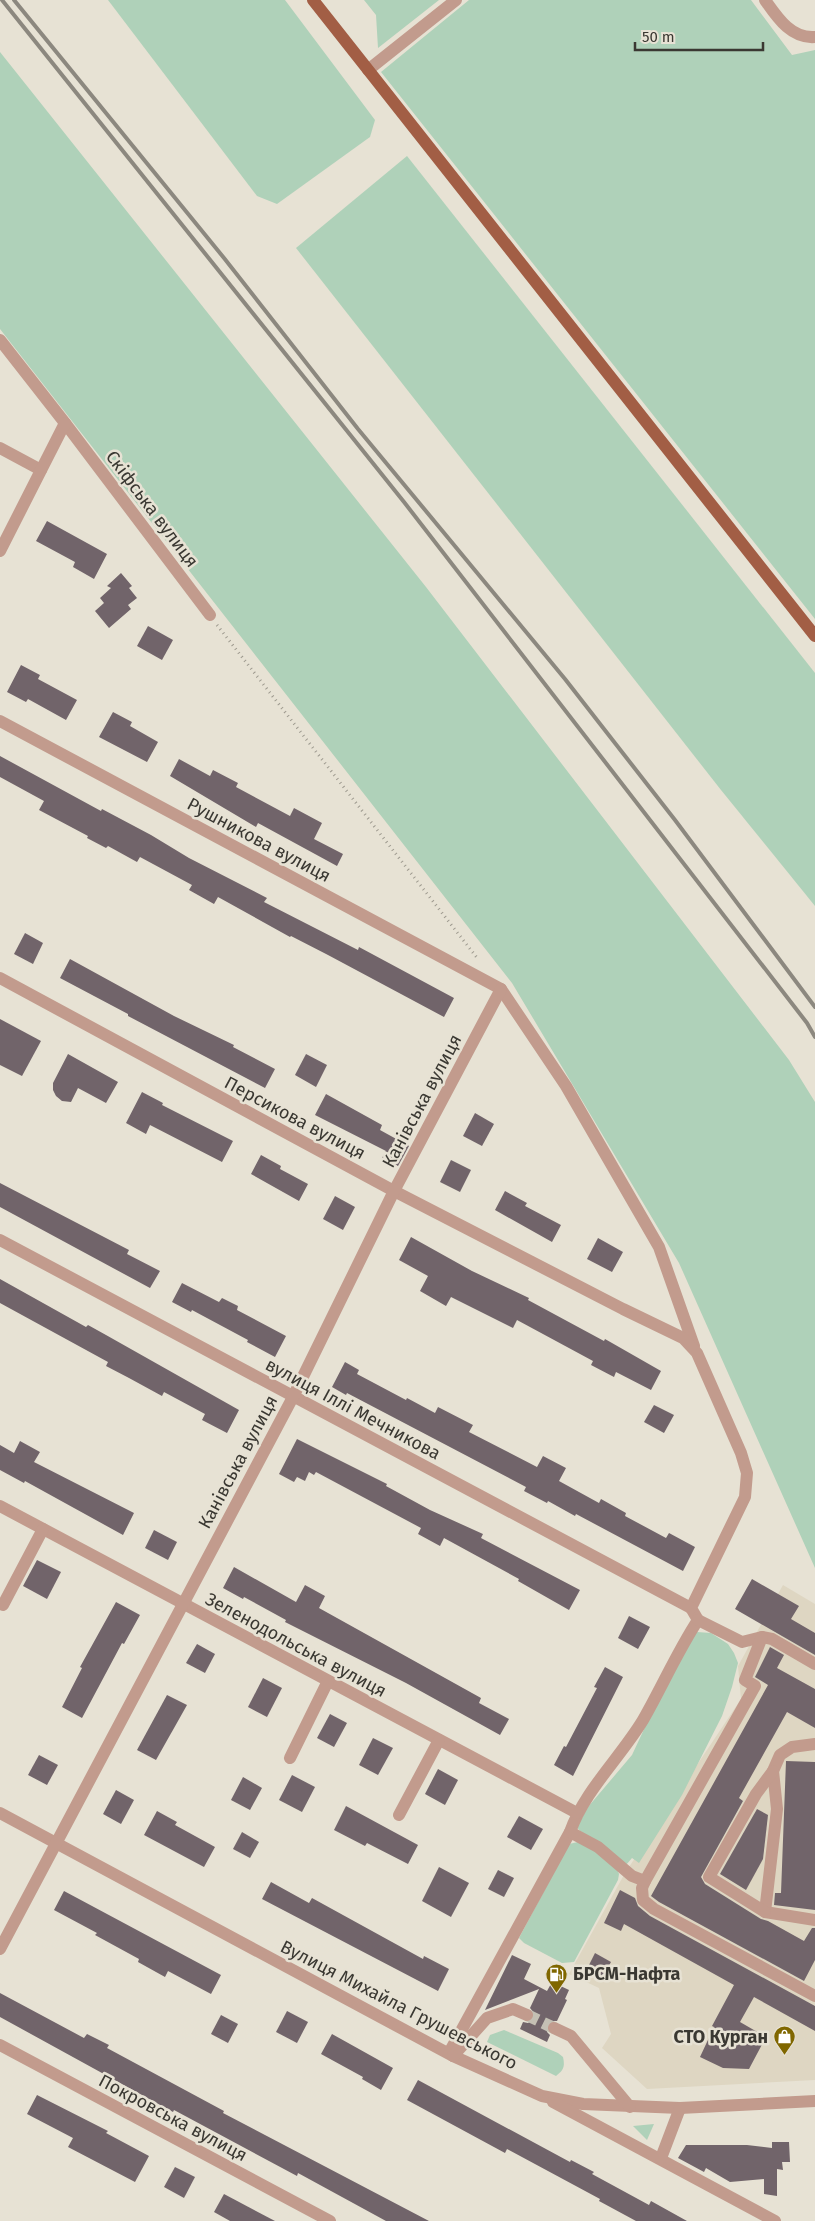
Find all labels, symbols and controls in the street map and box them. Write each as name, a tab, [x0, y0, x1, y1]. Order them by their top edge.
scale bar	[635, 20, 762, 52]
text: 50 m	[642, 28, 675, 46]
street label: Скіфська вулиця	[101, 446, 203, 572]
street label: Рушникова вулиця	[183, 793, 335, 887]
street label: Канівська вулиця	[378, 1031, 466, 1171]
street label: Персикова вулиця	[221, 1072, 369, 1164]
street label: вулиця Іллі Мечникова	[262, 1353, 444, 1465]
street label: Канівська вулиця	[194, 1392, 282, 1532]
street label: Зеленодольська вулиця	[202, 1588, 390, 1702]
street label: Вулиця Михайла Грушевського	[277, 1936, 521, 2074]
fuel station icon: БРСМ-Нафта	[545, 1962, 569, 1993]
place label: БРСМ-Нафта	[573, 1963, 681, 1985]
shop icon: СТО Курган	[772, 2025, 796, 2056]
place label: СТО Курган	[674, 2026, 768, 2048]
street label: Покровська вулиця	[95, 2070, 251, 2166]

